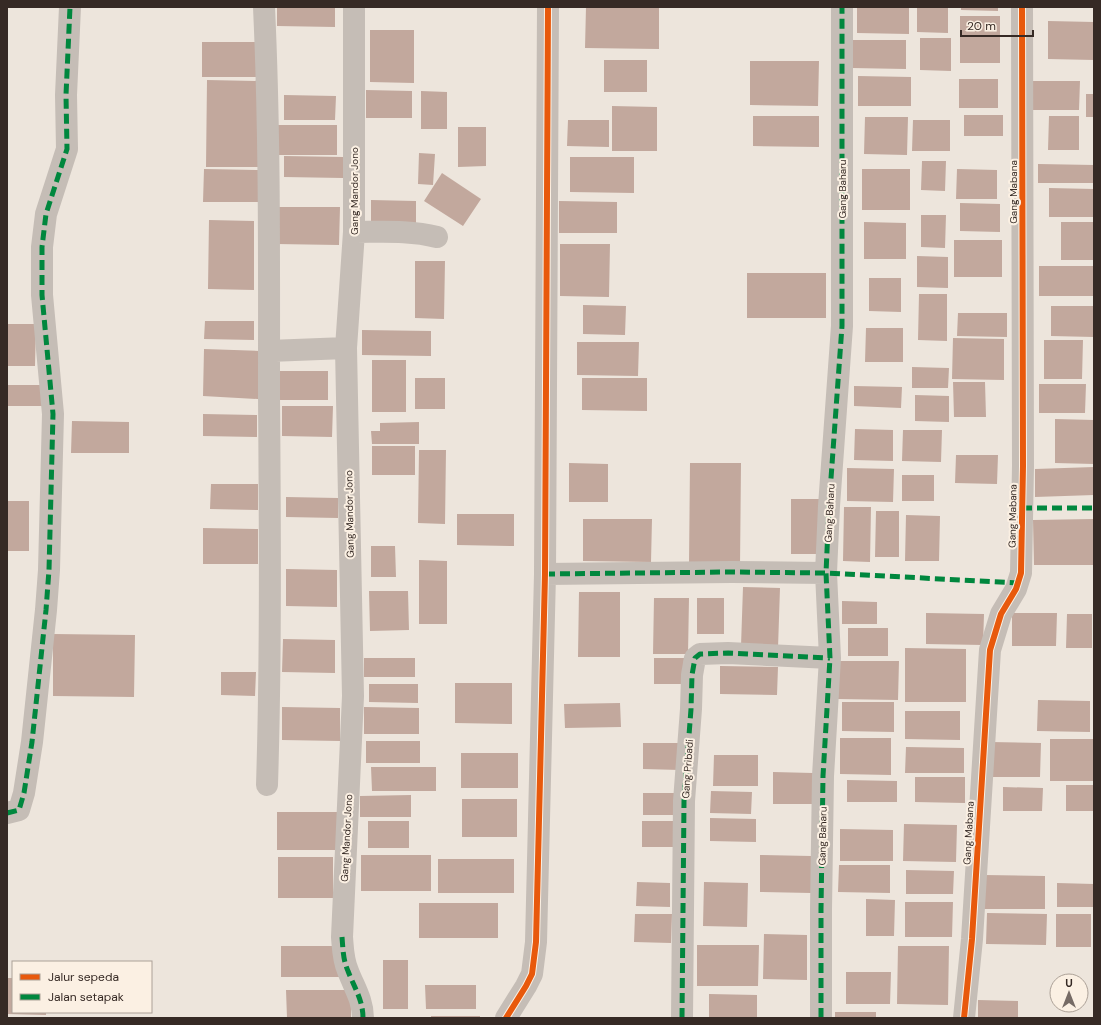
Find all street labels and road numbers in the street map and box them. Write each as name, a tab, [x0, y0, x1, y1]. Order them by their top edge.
street label: Gang Mandor Jono	[348, 147, 361, 235]
street label: Gang Baharu	[836, 159, 849, 219]
street label: Gang Mabana	[1007, 160, 1020, 224]
street label: Gang Mandor Jono	[342, 470, 357, 558]
street label: Gang Baharu	[821, 483, 838, 543]
street label: Gang Mabana	[1005, 484, 1020, 548]
street label: Gang Pribadi	[679, 739, 696, 799]
street label: Gang Mandor Jono	[338, 794, 355, 882]
street label: Gang Mabana	[960, 801, 977, 865]
street label: Gang Baharu	[815, 806, 830, 866]

